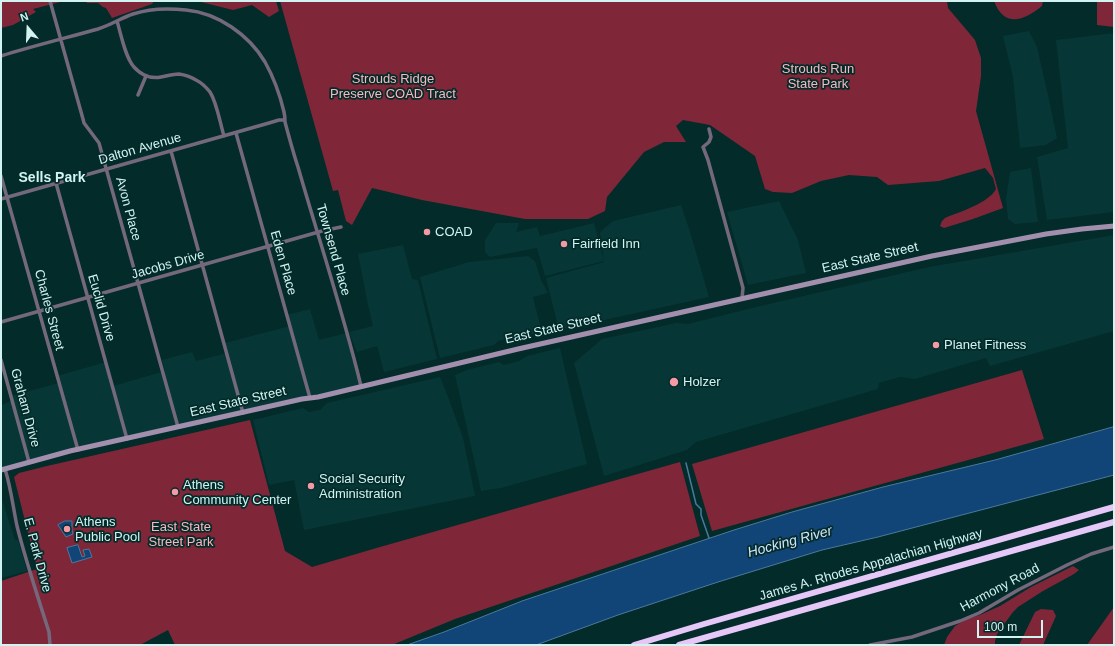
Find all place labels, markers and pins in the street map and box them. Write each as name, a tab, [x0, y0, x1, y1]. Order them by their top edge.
place label: COAD	[435, 224, 473, 240]
marker: COAD	[422, 227, 432, 237]
place label: Fairfield Inn	[572, 236, 640, 252]
marker: Fairfield Inn	[559, 239, 569, 249]
place label: Planet Fitness	[944, 337, 1026, 353]
marker: Planet Fitness	[931, 340, 941, 350]
place label: Holzer	[683, 374, 721, 390]
marker: Holzer	[668, 376, 680, 388]
place label: Social Security Administration	[319, 471, 405, 502]
place label: Athens Community Center	[183, 477, 291, 508]
marker: Social Security Administration	[306, 481, 316, 491]
marker: Athens Community Center	[170, 487, 180, 497]
place label: Athens Public Pool	[75, 514, 140, 545]
marker: Athens Public Pool	[62, 524, 72, 534]

